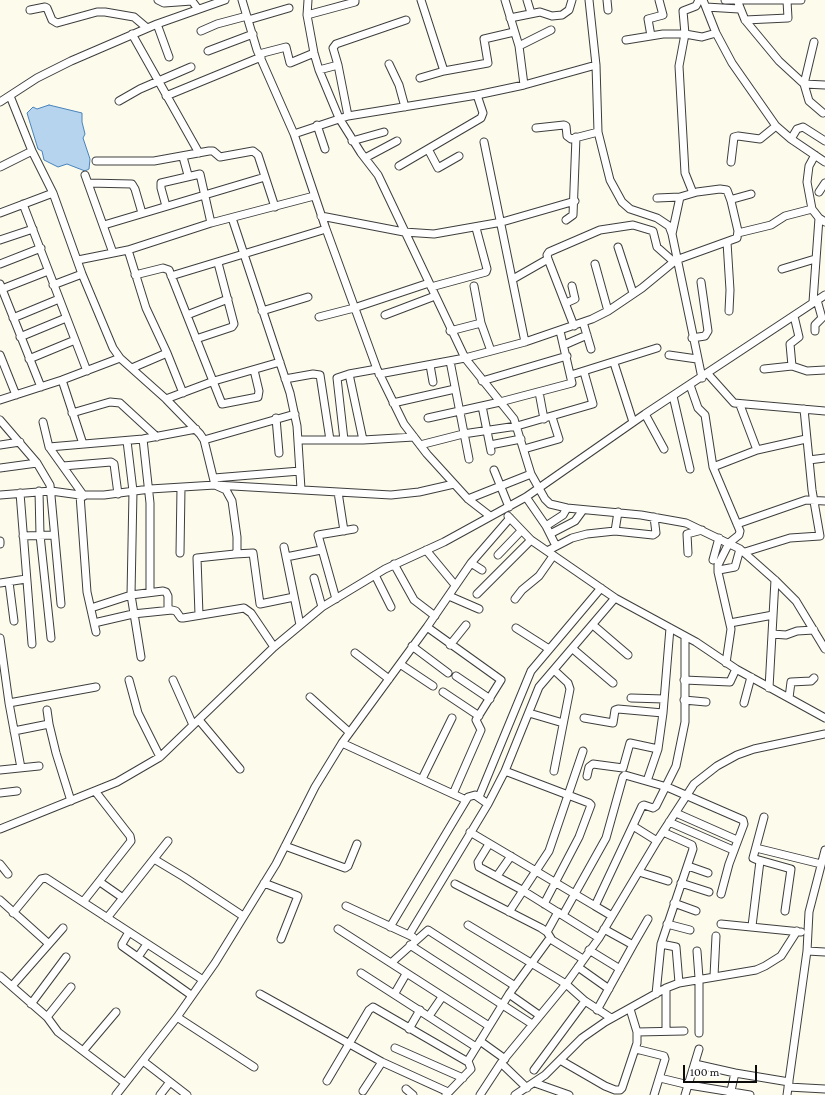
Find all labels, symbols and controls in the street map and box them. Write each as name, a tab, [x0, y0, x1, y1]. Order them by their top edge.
scale bar	[685, 1057, 759, 1083]
text: 100 m	[690, 1065, 719, 1079]

